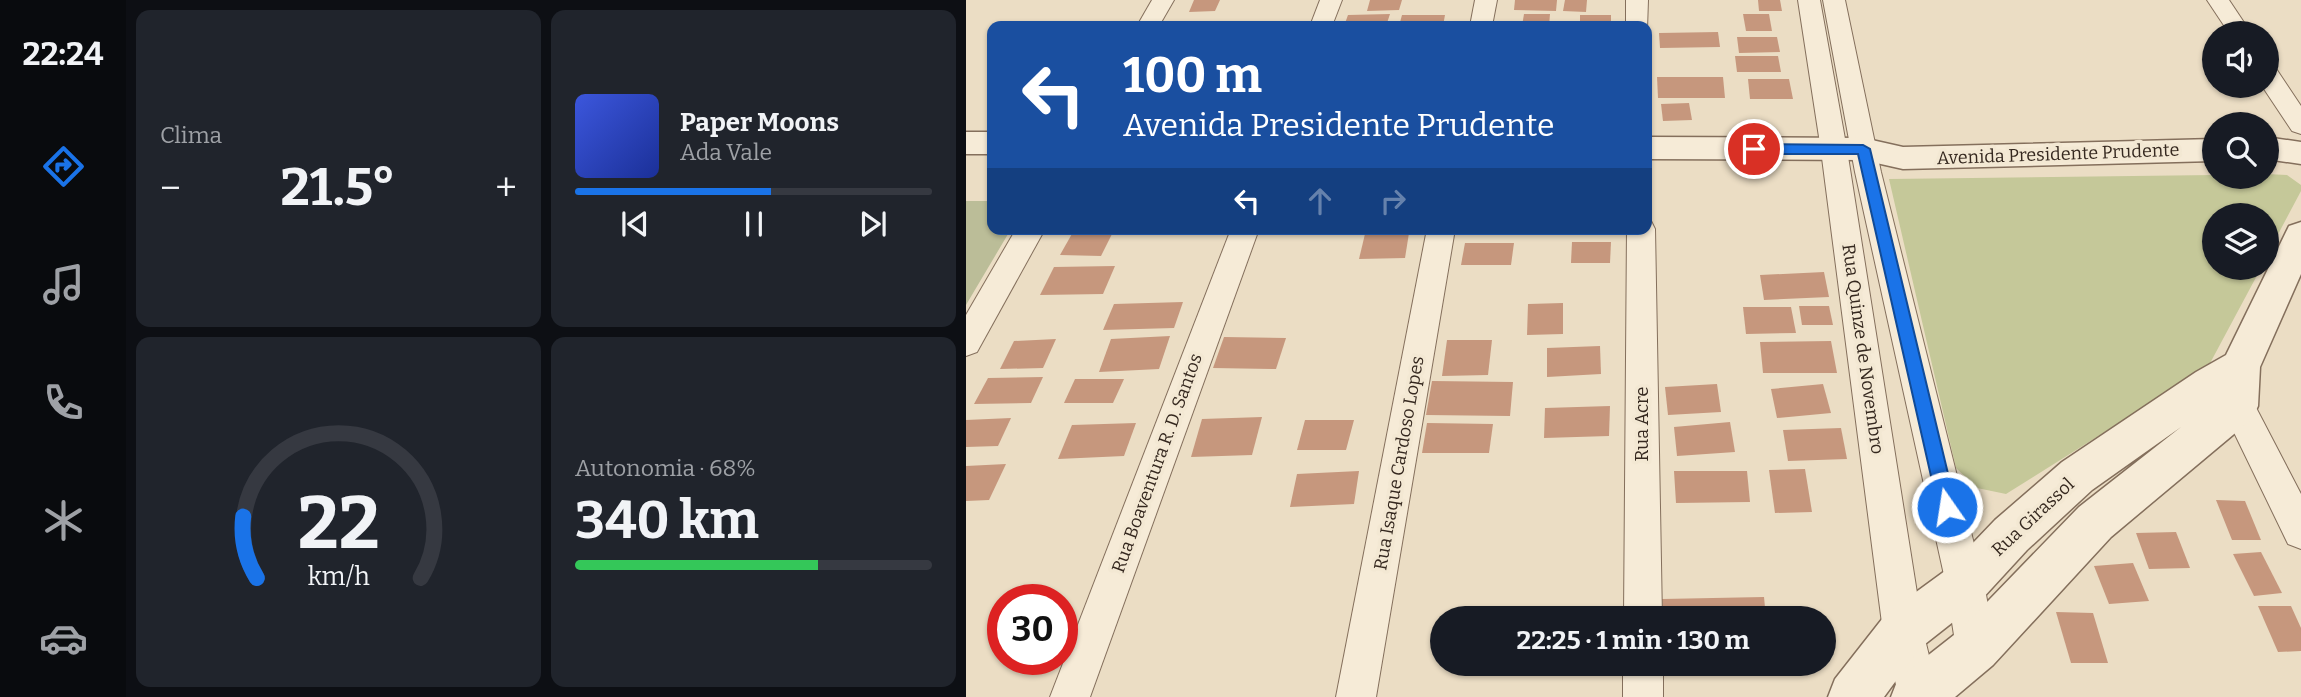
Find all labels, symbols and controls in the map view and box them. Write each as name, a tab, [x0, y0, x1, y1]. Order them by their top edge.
map controls	[2202, 21, 2279, 280]
button: sound	[2202, 21, 2279, 98]
text: 22:24	[23, 35, 104, 73]
text: 100 m	[1123, 46, 1262, 105]
icon: left	[1008, 49, 1099, 140]
text: Avenida Presidente Prudente	[1123, 106, 1554, 144]
text: Paper Moons	[680, 107, 839, 138]
button: search	[2202, 112, 2279, 189]
pin	[1724, 119, 1784, 179]
text: Clima	[160, 121, 222, 149]
icon: arrive	[1735, 130, 1773, 168]
text: Ada Vale	[680, 138, 772, 166]
street label: Avenida Presidente Prudente	[1936, 139, 2180, 169]
icon: directions	[39, 142, 88, 191]
text: 21.5°	[281, 156, 396, 219]
text: −	[160, 165, 181, 211]
text: +	[495, 165, 517, 211]
icon: left	[1228, 182, 1266, 220]
icon: ahead	[1301, 182, 1339, 220]
icon: right	[1374, 182, 1412, 220]
button: layers	[2202, 203, 2279, 280]
icon: previous	[616, 205, 654, 243]
icon: pause	[735, 205, 773, 243]
icon: next	[854, 205, 892, 243]
street label: Rua Quinze de Novembro	[1837, 242, 1889, 456]
icon: music	[39, 260, 88, 309]
street label: Rua Boaventura R. D. Santos	[1107, 350, 1207, 576]
street label: Rua Isaque Cardoso Lopes	[1369, 354, 1429, 572]
icon: phone	[39, 378, 88, 427]
street label: Rua Acre	[1631, 387, 1653, 461]
text: Autonomia · 68%	[575, 454, 756, 482]
position arrow	[1910, 470, 1984, 544]
street label: Rua Girassol	[1987, 473, 2079, 561]
text: 22	[298, 480, 379, 567]
text: 340 km	[575, 489, 759, 552]
icon: climate	[39, 496, 88, 545]
text: km/h	[308, 562, 370, 592]
speed limit sign: 30	[987, 584, 1078, 675]
icon: car	[39, 614, 88, 663]
text: 22:25 · 1 min · 130 m	[1517, 625, 1749, 656]

